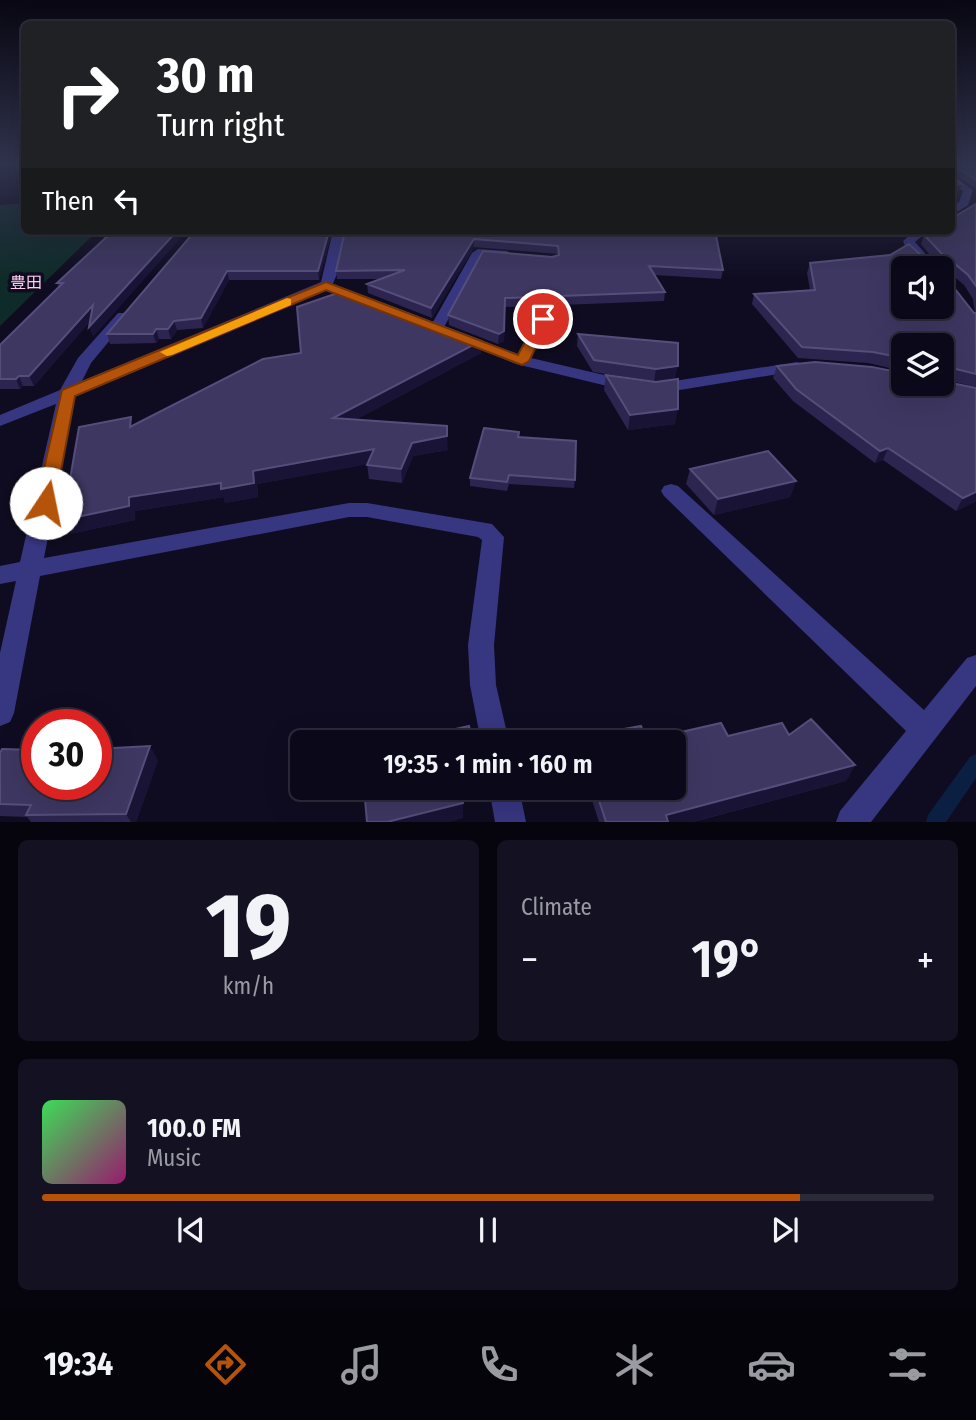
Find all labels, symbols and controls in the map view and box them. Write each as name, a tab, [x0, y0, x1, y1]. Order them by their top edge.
text: 30 m	[157, 46, 255, 105]
icon: right	[42, 49, 133, 140]
text: Turn right	[157, 106, 284, 144]
icon: left	[108, 182, 146, 220]
text: Then	[42, 186, 94, 217]
map controls	[891, 256, 954, 396]
button: sound	[891, 256, 954, 319]
district label: 豊田	[10, 273, 42, 292]
pin	[513, 289, 573, 349]
icon: arrive	[524, 300, 562, 338]
button: layers	[891, 333, 954, 396]
position arrow	[9, 466, 83, 540]
speed limit sign: 30	[21, 709, 112, 800]
text: 19:35 · 1 min · 160 m	[383, 749, 593, 780]
text: 19	[206, 872, 291, 981]
text: Climate	[521, 893, 592, 921]
text: 19°	[691, 928, 764, 991]
text: −	[521, 937, 538, 983]
text: +	[917, 937, 934, 983]
text: km/h	[223, 972, 274, 1000]
text: 100.0 FM	[147, 1113, 241, 1144]
text: Music	[147, 1144, 201, 1172]
icon: previous	[172, 1211, 210, 1249]
icon: pause	[469, 1211, 507, 1249]
icon: next	[766, 1211, 804, 1249]
icon: directions	[201, 1340, 250, 1389]
icon: music	[337, 1340, 386, 1389]
icon: phone	[474, 1340, 523, 1389]
icon: climate	[610, 1340, 659, 1389]
icon: car	[747, 1340, 796, 1389]
icon: filters	[883, 1340, 932, 1389]
text: 19:34	[44, 1345, 113, 1383]

